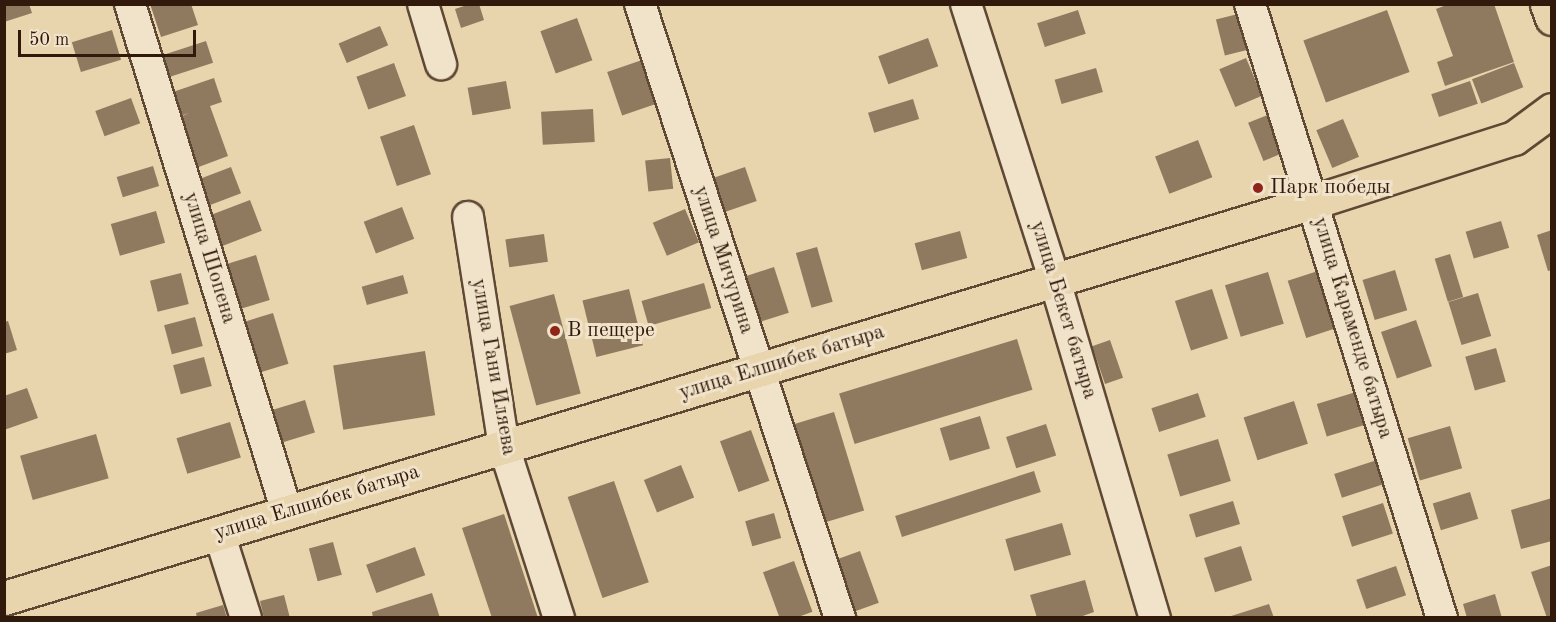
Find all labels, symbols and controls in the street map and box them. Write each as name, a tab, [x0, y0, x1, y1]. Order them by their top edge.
scale bar	[21, 18, 200, 56]
text: 50 m	[29, 31, 69, 49]
place label: Парк победы	[1270, 175, 1390, 201]
marker: Парк победы	[1251, 181, 1265, 195]
street label: улица Мичурина	[687, 183, 759, 337]
street label: улица Шопена	[177, 189, 241, 327]
street label: улица Караменде батыра	[1306, 214, 1398, 442]
street label: улица Бекет батыра	[1024, 218, 1102, 402]
street label: улица Гани Иляева	[465, 277, 521, 457]
place label: В пещере	[567, 318, 655, 344]
street label: улица Елшибек батыра	[676, 320, 888, 406]
marker: В пещере	[548, 324, 562, 338]
street label: улица Елшибек батыра	[211, 460, 423, 546]

